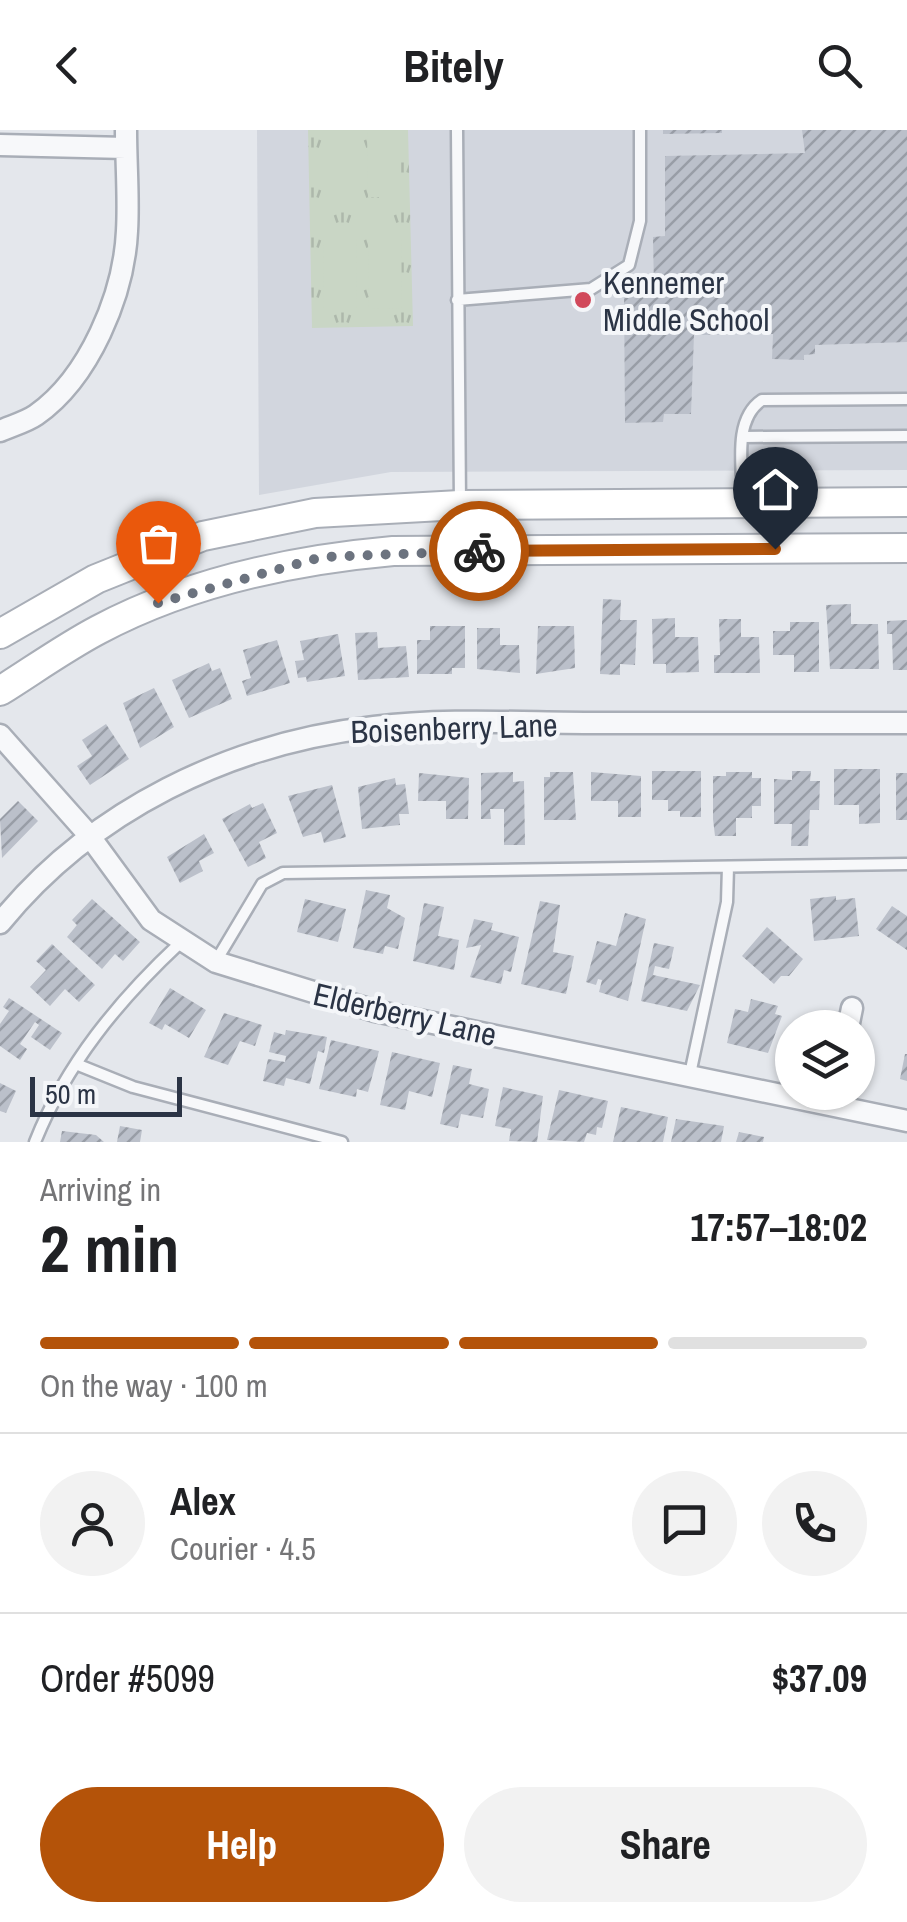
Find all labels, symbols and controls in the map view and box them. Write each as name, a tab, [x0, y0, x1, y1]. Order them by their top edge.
text: Bitely	[403, 35, 504, 96]
icon: back	[40, 38, 95, 93]
icon: search	[812, 38, 867, 93]
place label: Kennemer Middle School	[603, 261, 769, 341]
marker: Kennemer Middle School	[572, 289, 594, 311]
pin	[733, 447, 818, 550]
icon: home	[748, 462, 803, 517]
pin	[116, 501, 201, 604]
courier	[429, 501, 529, 601]
icon: bag	[131, 516, 186, 571]
icon: bike	[452, 524, 507, 579]
street label: Boisenberry Lane	[350, 703, 558, 753]
street label: Elderberry Lane	[309, 972, 501, 1056]
map controls	[775, 1010, 875, 1110]
button: layers	[775, 1010, 875, 1110]
scale bar	[30, 1072, 182, 1116]
text: 50 m	[45, 1075, 96, 1113]
text: Arriving in	[40, 1168, 161, 1211]
text: 17:57–18:02	[690, 1202, 867, 1253]
text: 2 min	[40, 1205, 179, 1292]
text: On the way · 100 m	[40, 1364, 268, 1407]
button: person	[40, 1471, 145, 1576]
button: chat	[632, 1471, 737, 1576]
button: phone	[762, 1471, 867, 1576]
text: Alex	[170, 1476, 236, 1527]
text: Courier · 4.5	[170, 1527, 316, 1570]
text: Order #5099	[40, 1653, 215, 1704]
text: $37.09	[772, 1653, 867, 1704]
button: Help	[40, 1787, 444, 1902]
button: Share	[464, 1787, 867, 1902]

